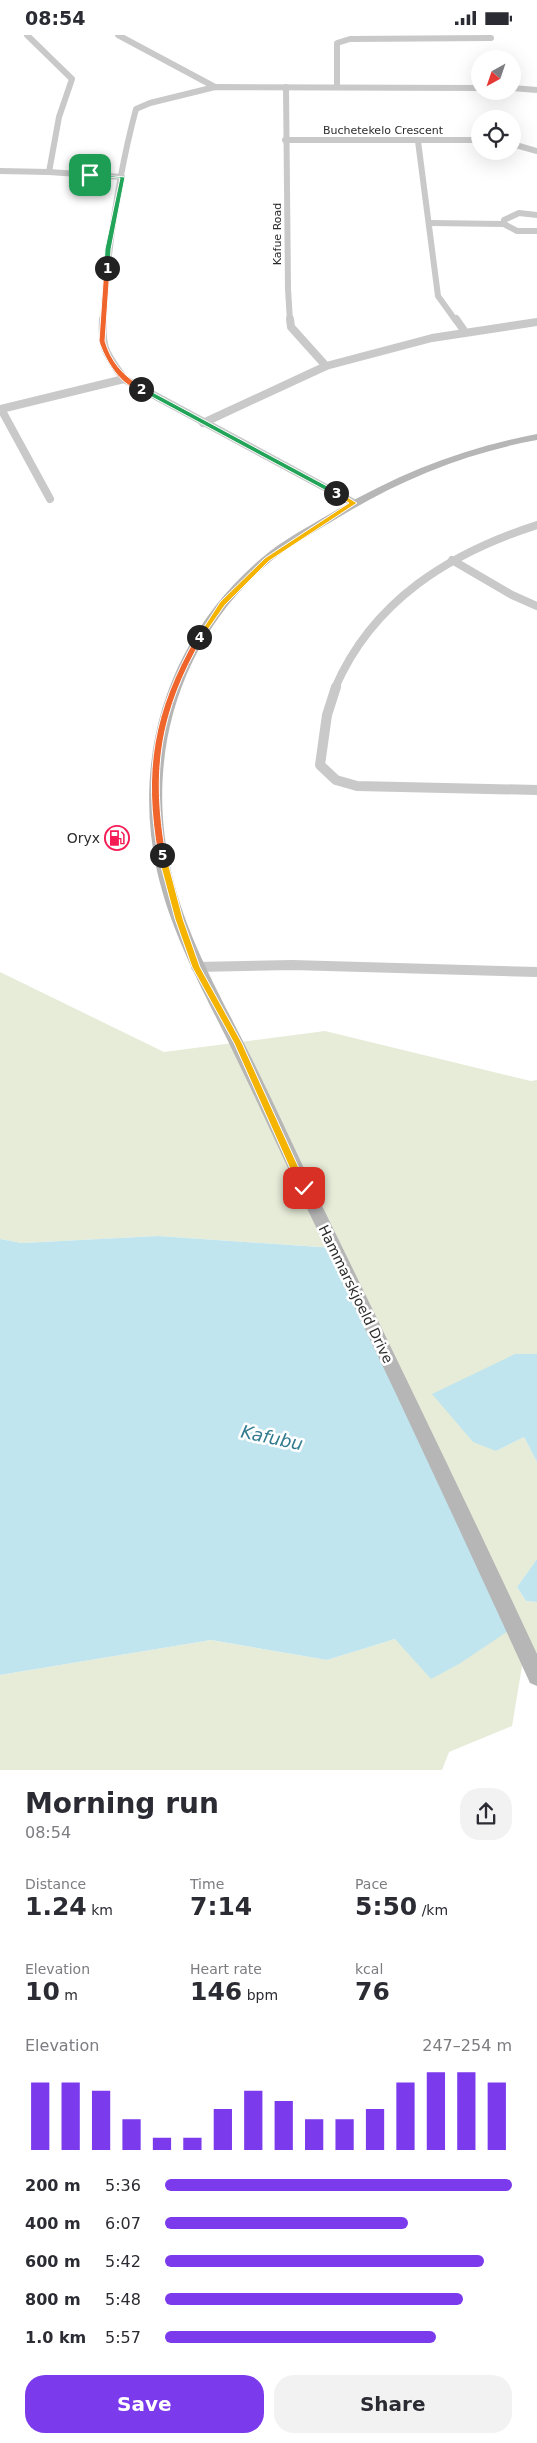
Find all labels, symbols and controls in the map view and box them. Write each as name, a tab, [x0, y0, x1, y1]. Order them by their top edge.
text: 08:54	[25, 7, 85, 29]
north arrow	[471, 50, 521, 100]
map controls	[471, 50, 521, 160]
button: locate	[471, 110, 521, 160]
street label: Buchetekelo Crescent	[323, 124, 444, 137]
pin	[69, 154, 111, 196]
icon: arrive	[76, 161, 104, 189]
street label: Kafue Road	[271, 203, 284, 265]
pin: 1	[94, 255, 120, 281]
text: 1	[103, 260, 112, 276]
pin: 2	[128, 377, 154, 401]
text: 2	[137, 381, 146, 397]
pin: 3	[324, 481, 348, 505]
text: 3	[332, 485, 341, 501]
pin: 4	[186, 625, 212, 649]
text: 4	[195, 629, 204, 645]
fuel station icon: Oryx	[104, 825, 130, 851]
place label: Oryx	[67, 830, 100, 846]
pin: 5	[150, 843, 174, 867]
text: 5	[158, 847, 167, 863]
pin	[283, 1167, 325, 1209]
icon: check	[290, 1174, 318, 1202]
street label: Hammarskjoeld Drive	[316, 1222, 396, 1366]
water label: Kafubu	[239, 1421, 305, 1454]
text: Morning run	[25, 1787, 219, 1820]
button: share	[460, 1788, 512, 1840]
text: 08:54	[25, 1823, 71, 1842]
text: Distance	[25, 1876, 86, 1892]
text: Time	[190, 1876, 224, 1892]
text: Pace	[355, 1876, 388, 1892]
text: 1.24	[25, 1892, 87, 1921]
text: 7:14	[190, 1892, 252, 1921]
text: 5:50	[355, 1892, 417, 1921]
text: km	[87, 1902, 113, 1918]
text: /km	[417, 1902, 448, 1918]
text: Elevation	[25, 1961, 90, 1977]
text: Heart rate	[190, 1961, 262, 1977]
text: kcal	[355, 1961, 383, 1977]
text: 10	[25, 1977, 60, 2006]
text: 146	[190, 1977, 242, 2006]
text: 76	[355, 1977, 390, 2006]
text: m	[60, 1987, 78, 2003]
text: bpm	[242, 1987, 278, 2003]
text: Elevation	[25, 2036, 99, 2055]
text: 247–254 m	[422, 2036, 512, 2055]
text: 200 m	[25, 2176, 81, 2195]
text: 5:36	[105, 2176, 141, 2195]
text: 400 m	[25, 2214, 81, 2233]
text: 6:07	[105, 2214, 141, 2233]
text: 600 m	[25, 2252, 81, 2271]
text: 5:42	[105, 2252, 141, 2271]
text: 800 m	[25, 2290, 81, 2309]
text: 5:48	[105, 2290, 141, 2309]
text: 1.0 km	[25, 2328, 86, 2347]
text: 5:57	[105, 2328, 141, 2347]
button: Save	[25, 2375, 264, 2433]
button: Share	[274, 2375, 512, 2433]

